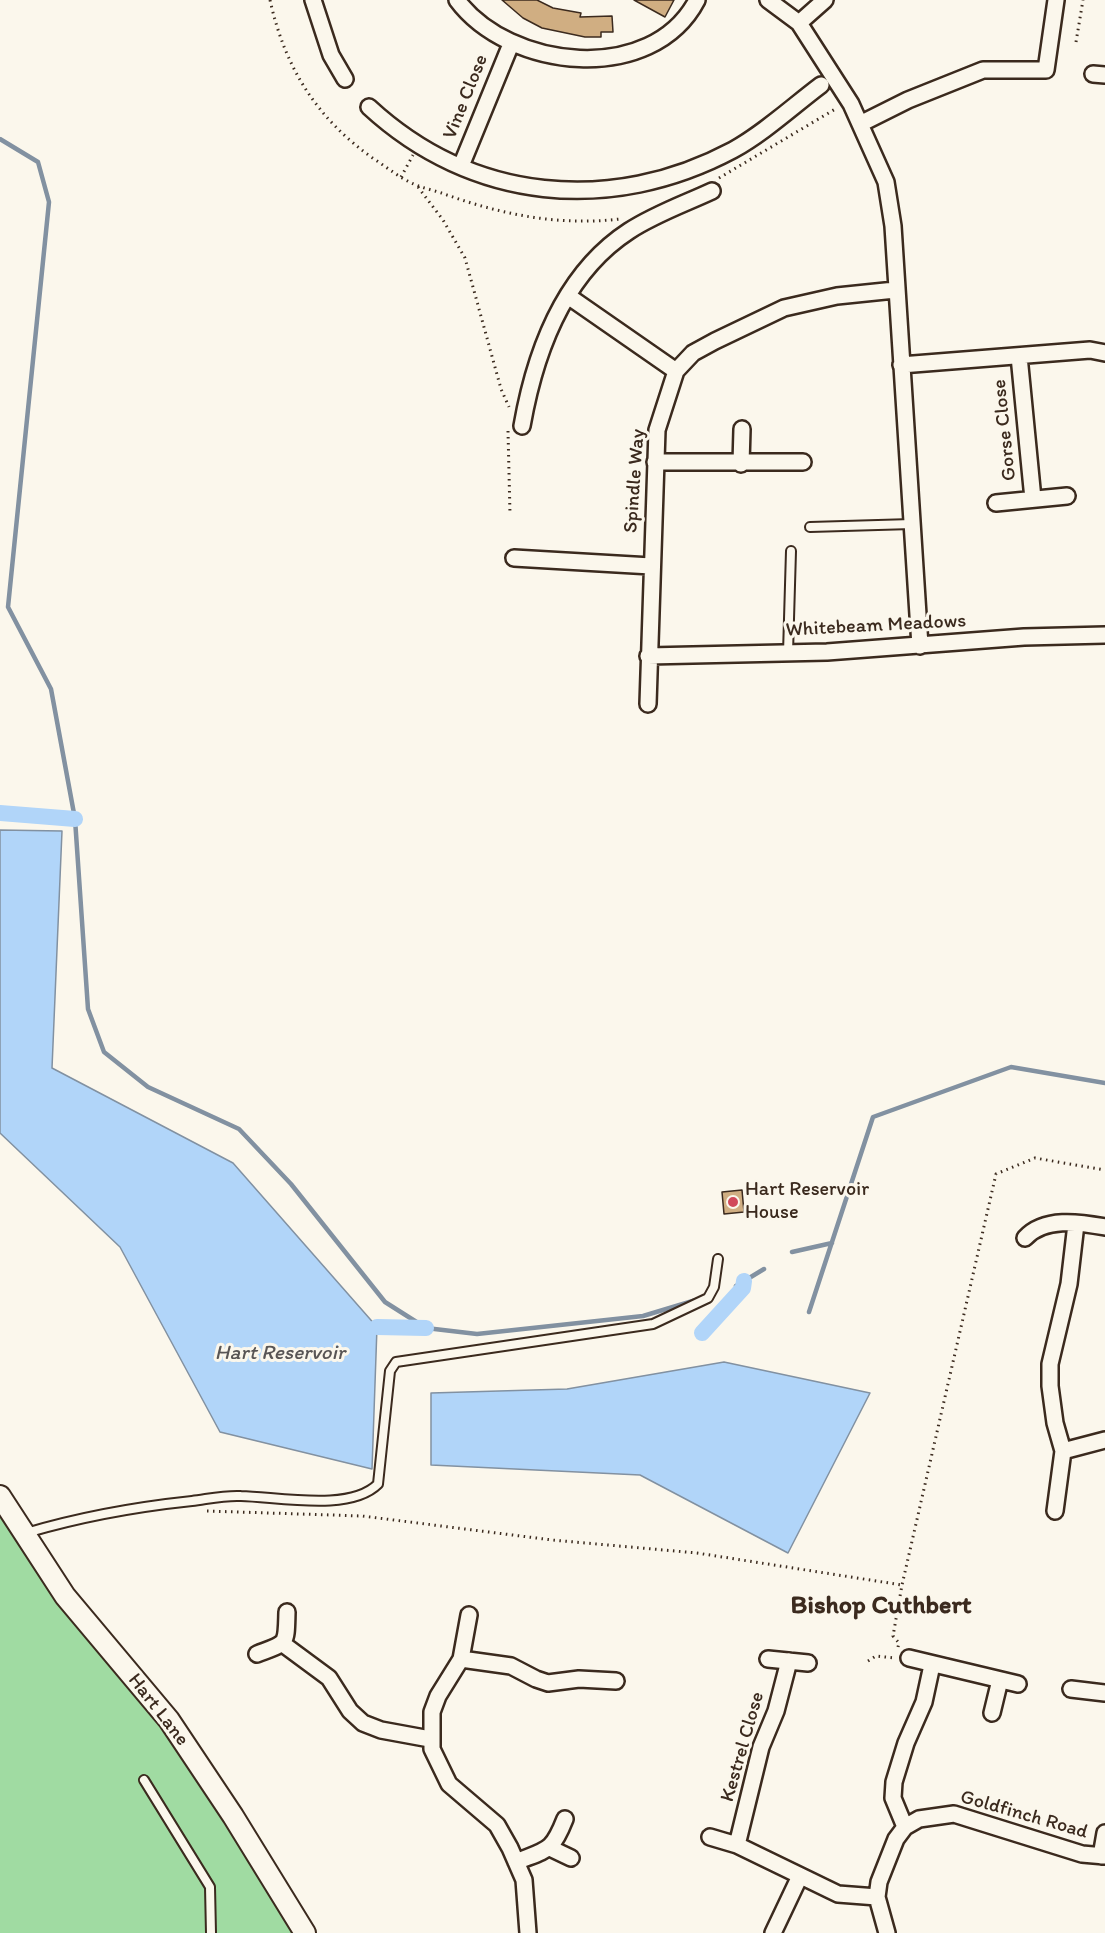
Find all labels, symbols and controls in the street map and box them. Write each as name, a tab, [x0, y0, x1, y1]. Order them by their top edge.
street label: Vine Close	[438, 51, 494, 143]
street label: Gorse Close	[988, 378, 1022, 482]
street label: Spindle Way	[619, 428, 651, 534]
street label: Whitebeam Meadows	[785, 609, 967, 643]
place label: Hart Reservoir House	[745, 1178, 869, 1225]
marker: Hart Reservoir House	[726, 1195, 740, 1209]
water label: Hart Reservoir	[215, 1341, 345, 1367]
district label: Bishop Cuthbert	[790, 1590, 972, 1622]
street label: Hart Lane	[122, 1669, 194, 1751]
street label: Kestrel Close	[716, 1689, 770, 1805]
street label: Goldfinch Road	[957, 1785, 1091, 1845]

